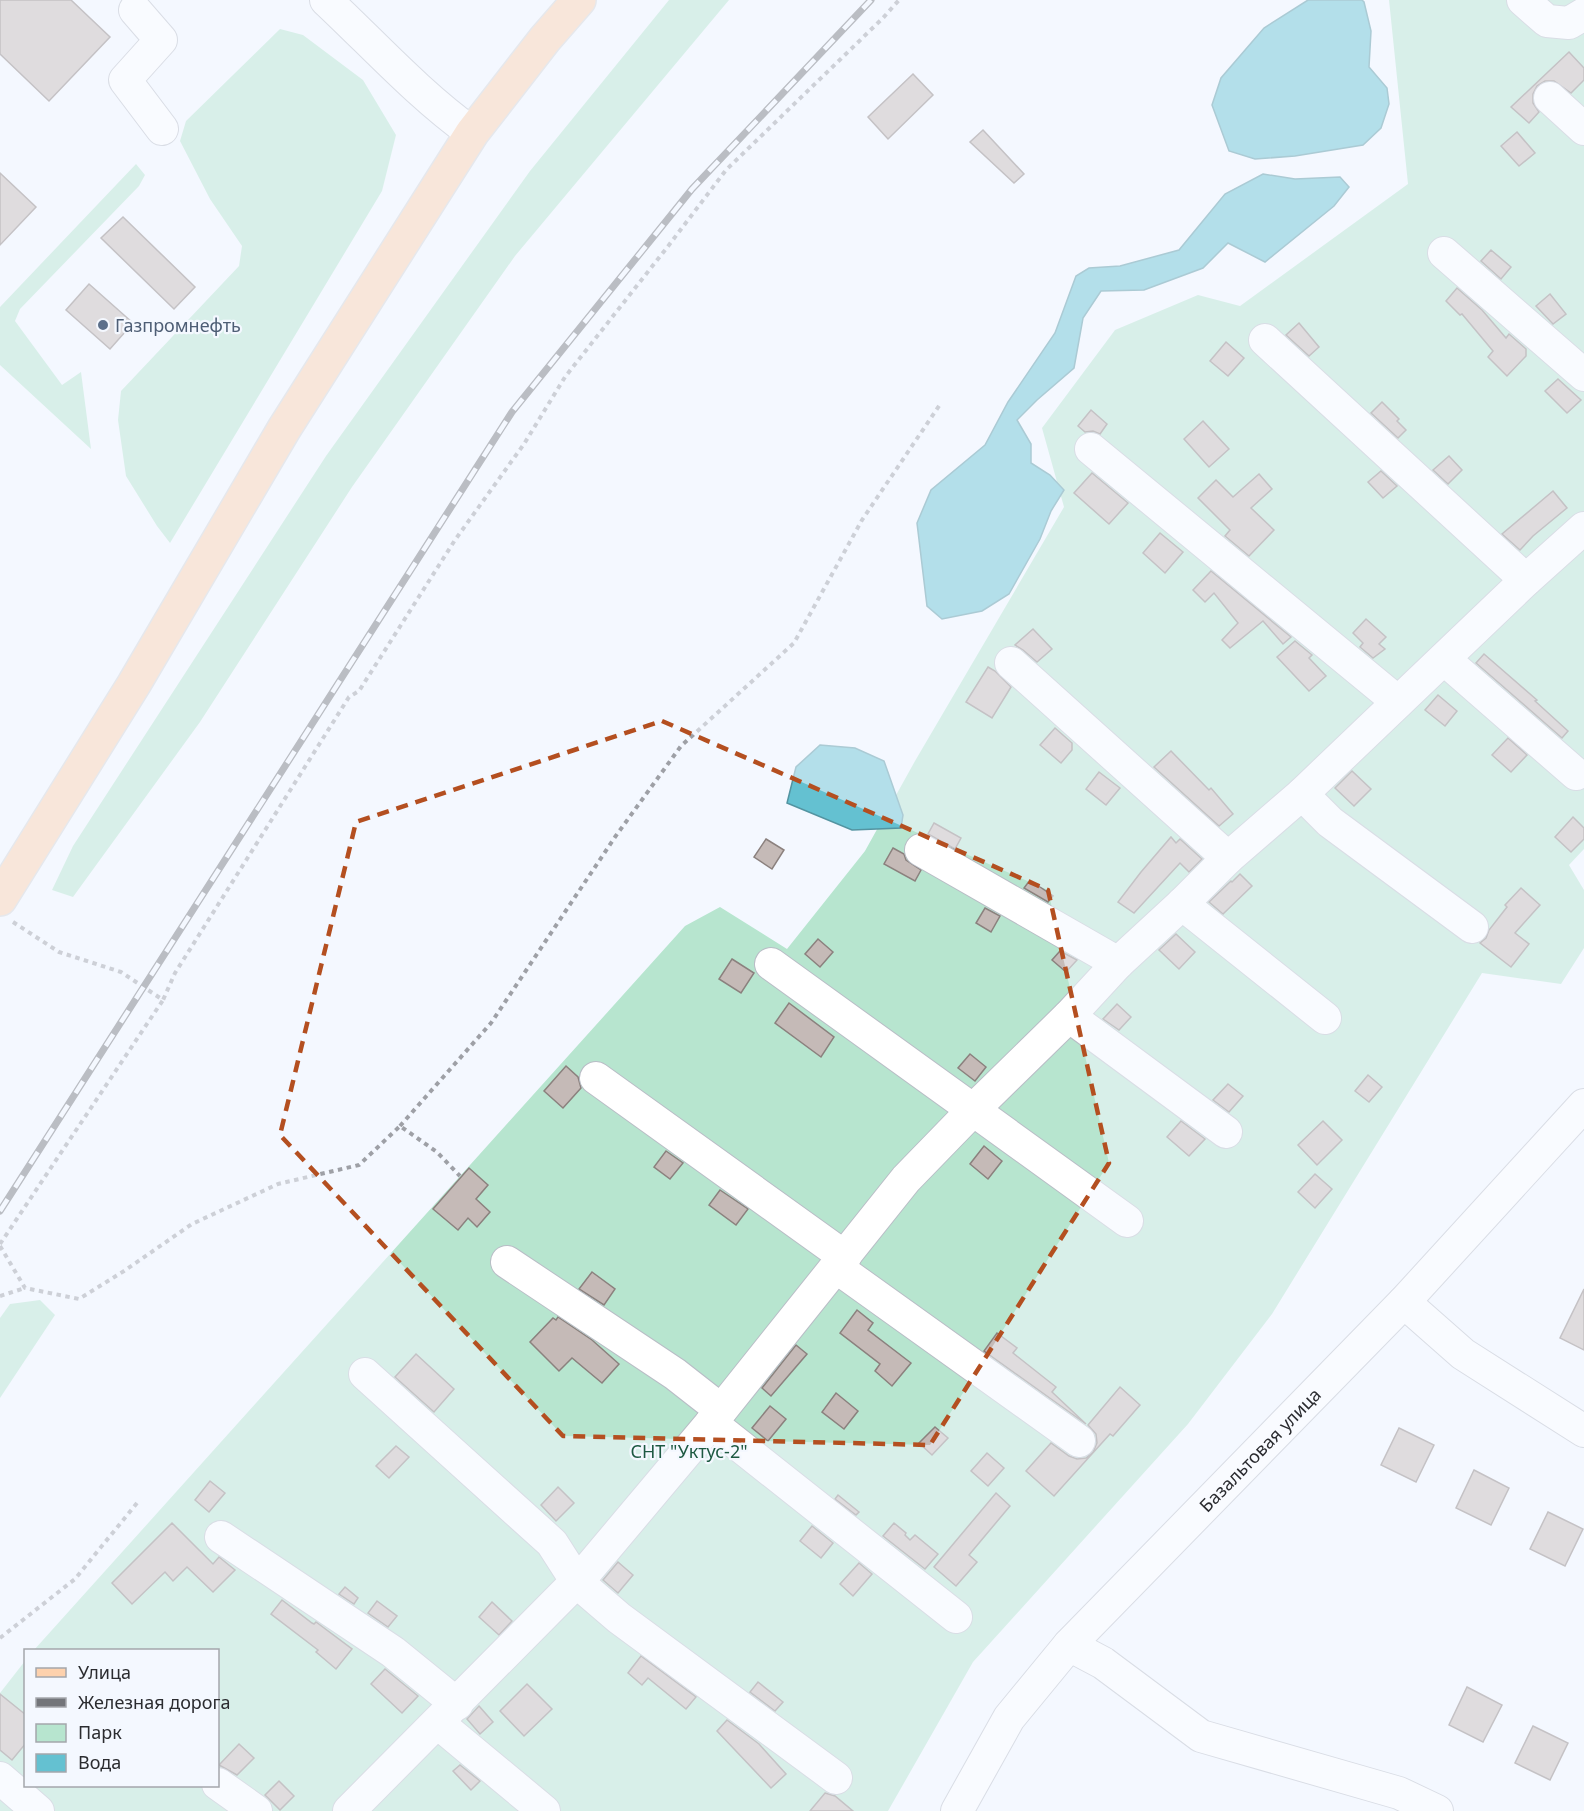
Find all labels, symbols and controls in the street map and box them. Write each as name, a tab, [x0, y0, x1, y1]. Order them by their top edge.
place label: Газпромнефть	[115, 313, 241, 337]
marker: Газпромнефть	[96, 318, 110, 332]
street label: Базальтовая улица	[1194, 1383, 1326, 1517]
park label: СНТ "Уктус-2"	[630, 1439, 748, 1463]
legend	[24, 1649, 219, 1787]
text: Улица	[78, 1660, 131, 1684]
text: Железная дорога	[78, 1690, 230, 1714]
text: Парк	[78, 1720, 122, 1744]
text: Вода	[78, 1750, 121, 1774]

